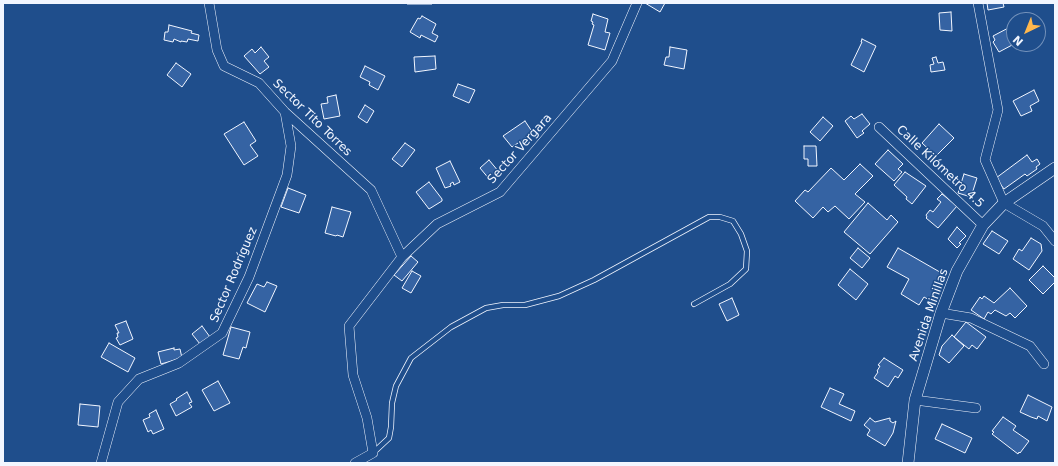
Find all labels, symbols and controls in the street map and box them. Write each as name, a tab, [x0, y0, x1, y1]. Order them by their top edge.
north arrow	[1006, 12, 1046, 52]
text: N	[1010, 33, 1026, 48]
street label: Sector Tito Torres	[270, 77, 354, 159]
street label: Sector Vergara	[485, 111, 555, 187]
street label: Calle Kilómetro 4.5	[893, 123, 987, 211]
street label: Sector Rodríguez	[207, 225, 261, 325]
street label: Avenida Minillas	[906, 267, 952, 363]

